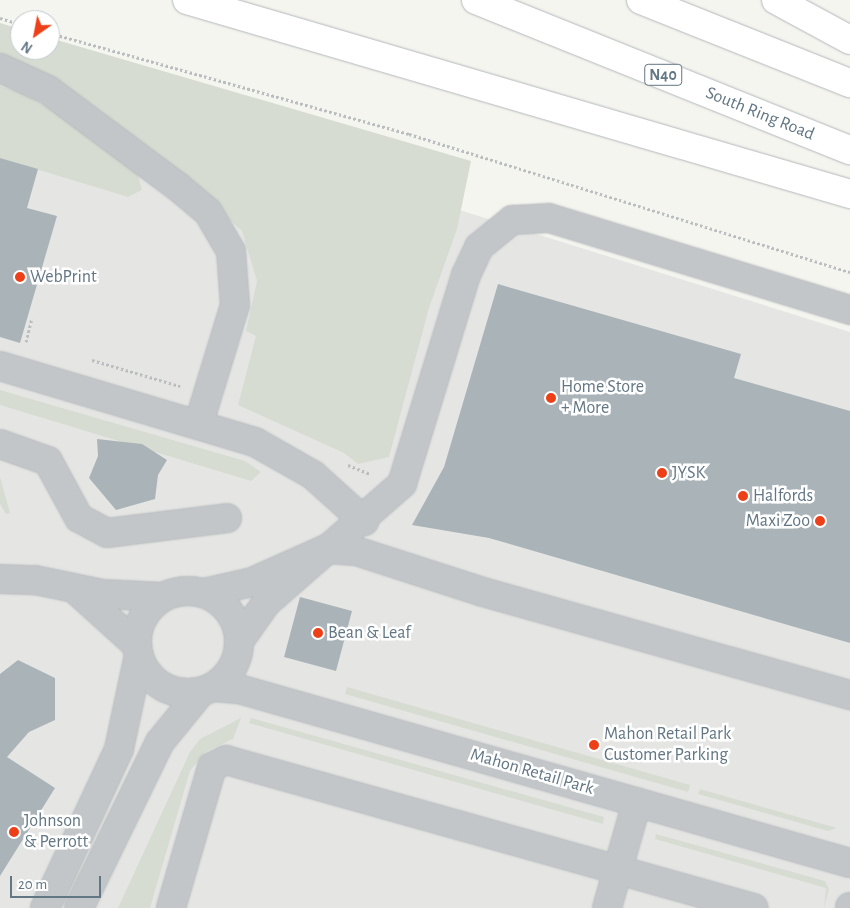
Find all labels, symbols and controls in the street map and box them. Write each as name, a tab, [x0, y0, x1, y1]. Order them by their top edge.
north arrow	[10, 10, 60, 60]
text: N	[19, 38, 35, 55]
road number: N40	[643, 62, 683, 88]
street label: South Ring Road	[702, 82, 818, 146]
place label: WebPrint	[30, 266, 97, 288]
marker: WebPrint	[14, 271, 26, 283]
place label: Home Store + More	[561, 377, 644, 419]
marker: Home Store + More	[545, 392, 557, 404]
place label: JYSK	[672, 462, 705, 484]
marker: JYSK	[656, 467, 668, 479]
place label: Halfords	[753, 485, 813, 507]
marker: Halfords	[737, 490, 749, 502]
place label: Maxi Zoo	[746, 510, 810, 532]
marker: Maxi Zoo	[814, 515, 826, 527]
place label: Bean & Leaf	[328, 622, 411, 644]
marker: Bean & Leaf	[312, 627, 324, 639]
place label: Mahon Retail Park Customer Parking	[604, 724, 731, 766]
marker: Mahon Retail Park Customer Parking	[588, 739, 600, 751]
street label: Mahon Retail Park	[468, 744, 596, 800]
place label: Johnson & Perrott	[24, 811, 88, 854]
marker: Johnson & Perrott	[8, 826, 20, 838]
scale bar	[12, 866, 104, 898]
text: 20 m	[18, 877, 47, 892]

